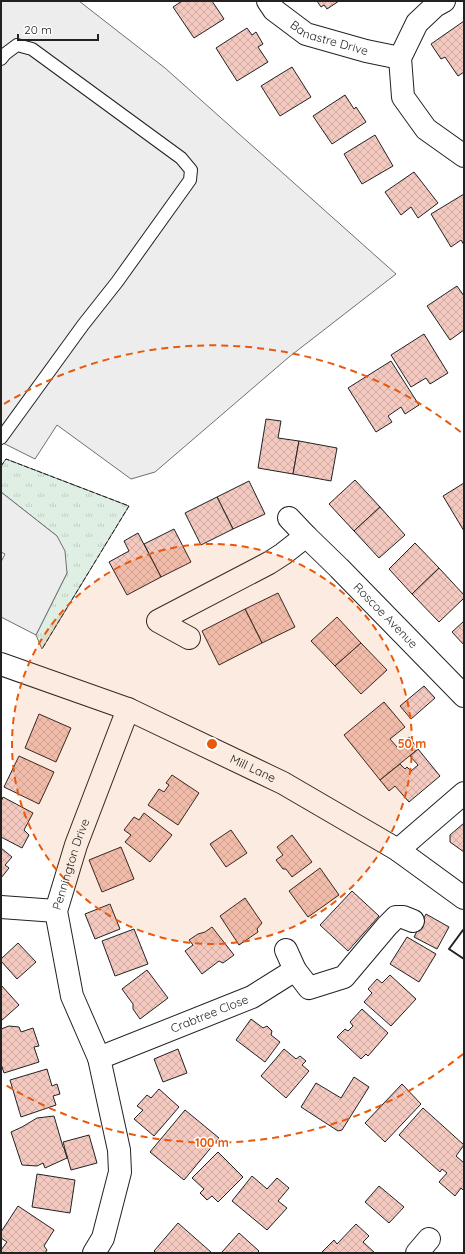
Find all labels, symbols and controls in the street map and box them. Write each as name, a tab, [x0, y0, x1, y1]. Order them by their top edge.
scale bar	[18, 16, 98, 42]
street label: Banastre Drive	[287, 17, 370, 58]
text: 20 m	[24, 22, 52, 37]
street label: Roscoe Avenue	[351, 579, 421, 651]
text: 50 m	[398, 736, 426, 751]
centre of rings	[205, 737, 219, 751]
street label: Mill Lane	[228, 751, 278, 785]
street label: Pennington Drive	[49, 816, 92, 912]
street label: Crabtree Close	[168, 991, 251, 1036]
text: 100 m	[195, 1135, 229, 1150]

